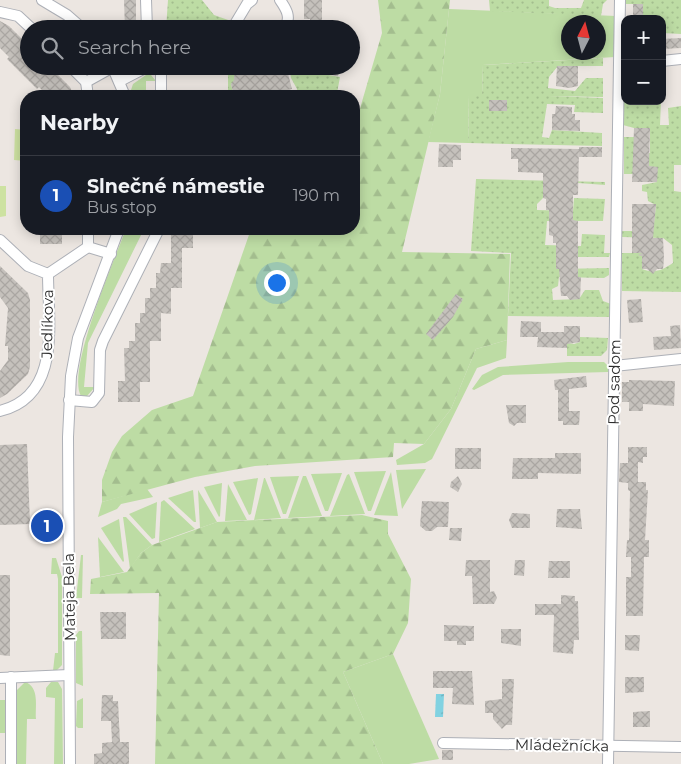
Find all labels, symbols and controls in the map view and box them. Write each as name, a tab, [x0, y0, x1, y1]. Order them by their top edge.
north arrow	[561, 15, 606, 60]
map controls	[621, 15, 666, 105]
button: +	[621, 15, 666, 60]
search box	[20, 20, 360, 75]
icon: search	[38, 34, 66, 62]
text: Search here	[78, 36, 191, 59]
button: −	[621, 60, 666, 105]
text: Nearby	[40, 110, 119, 135]
text: Slnečné námestie	[87, 175, 265, 198]
text: 1	[53, 186, 59, 205]
text: 190 m	[293, 186, 340, 205]
text: Bus stop	[87, 198, 157, 217]
your location	[264, 270, 290, 296]
street label: Jedlíkova	[37, 289, 57, 360]
street label: Pod sadom	[604, 339, 624, 425]
pin: 1	[31, 507, 63, 545]
street label: Mateja Bela	[59, 553, 79, 641]
street label: Mládežnícka	[515, 735, 609, 755]

